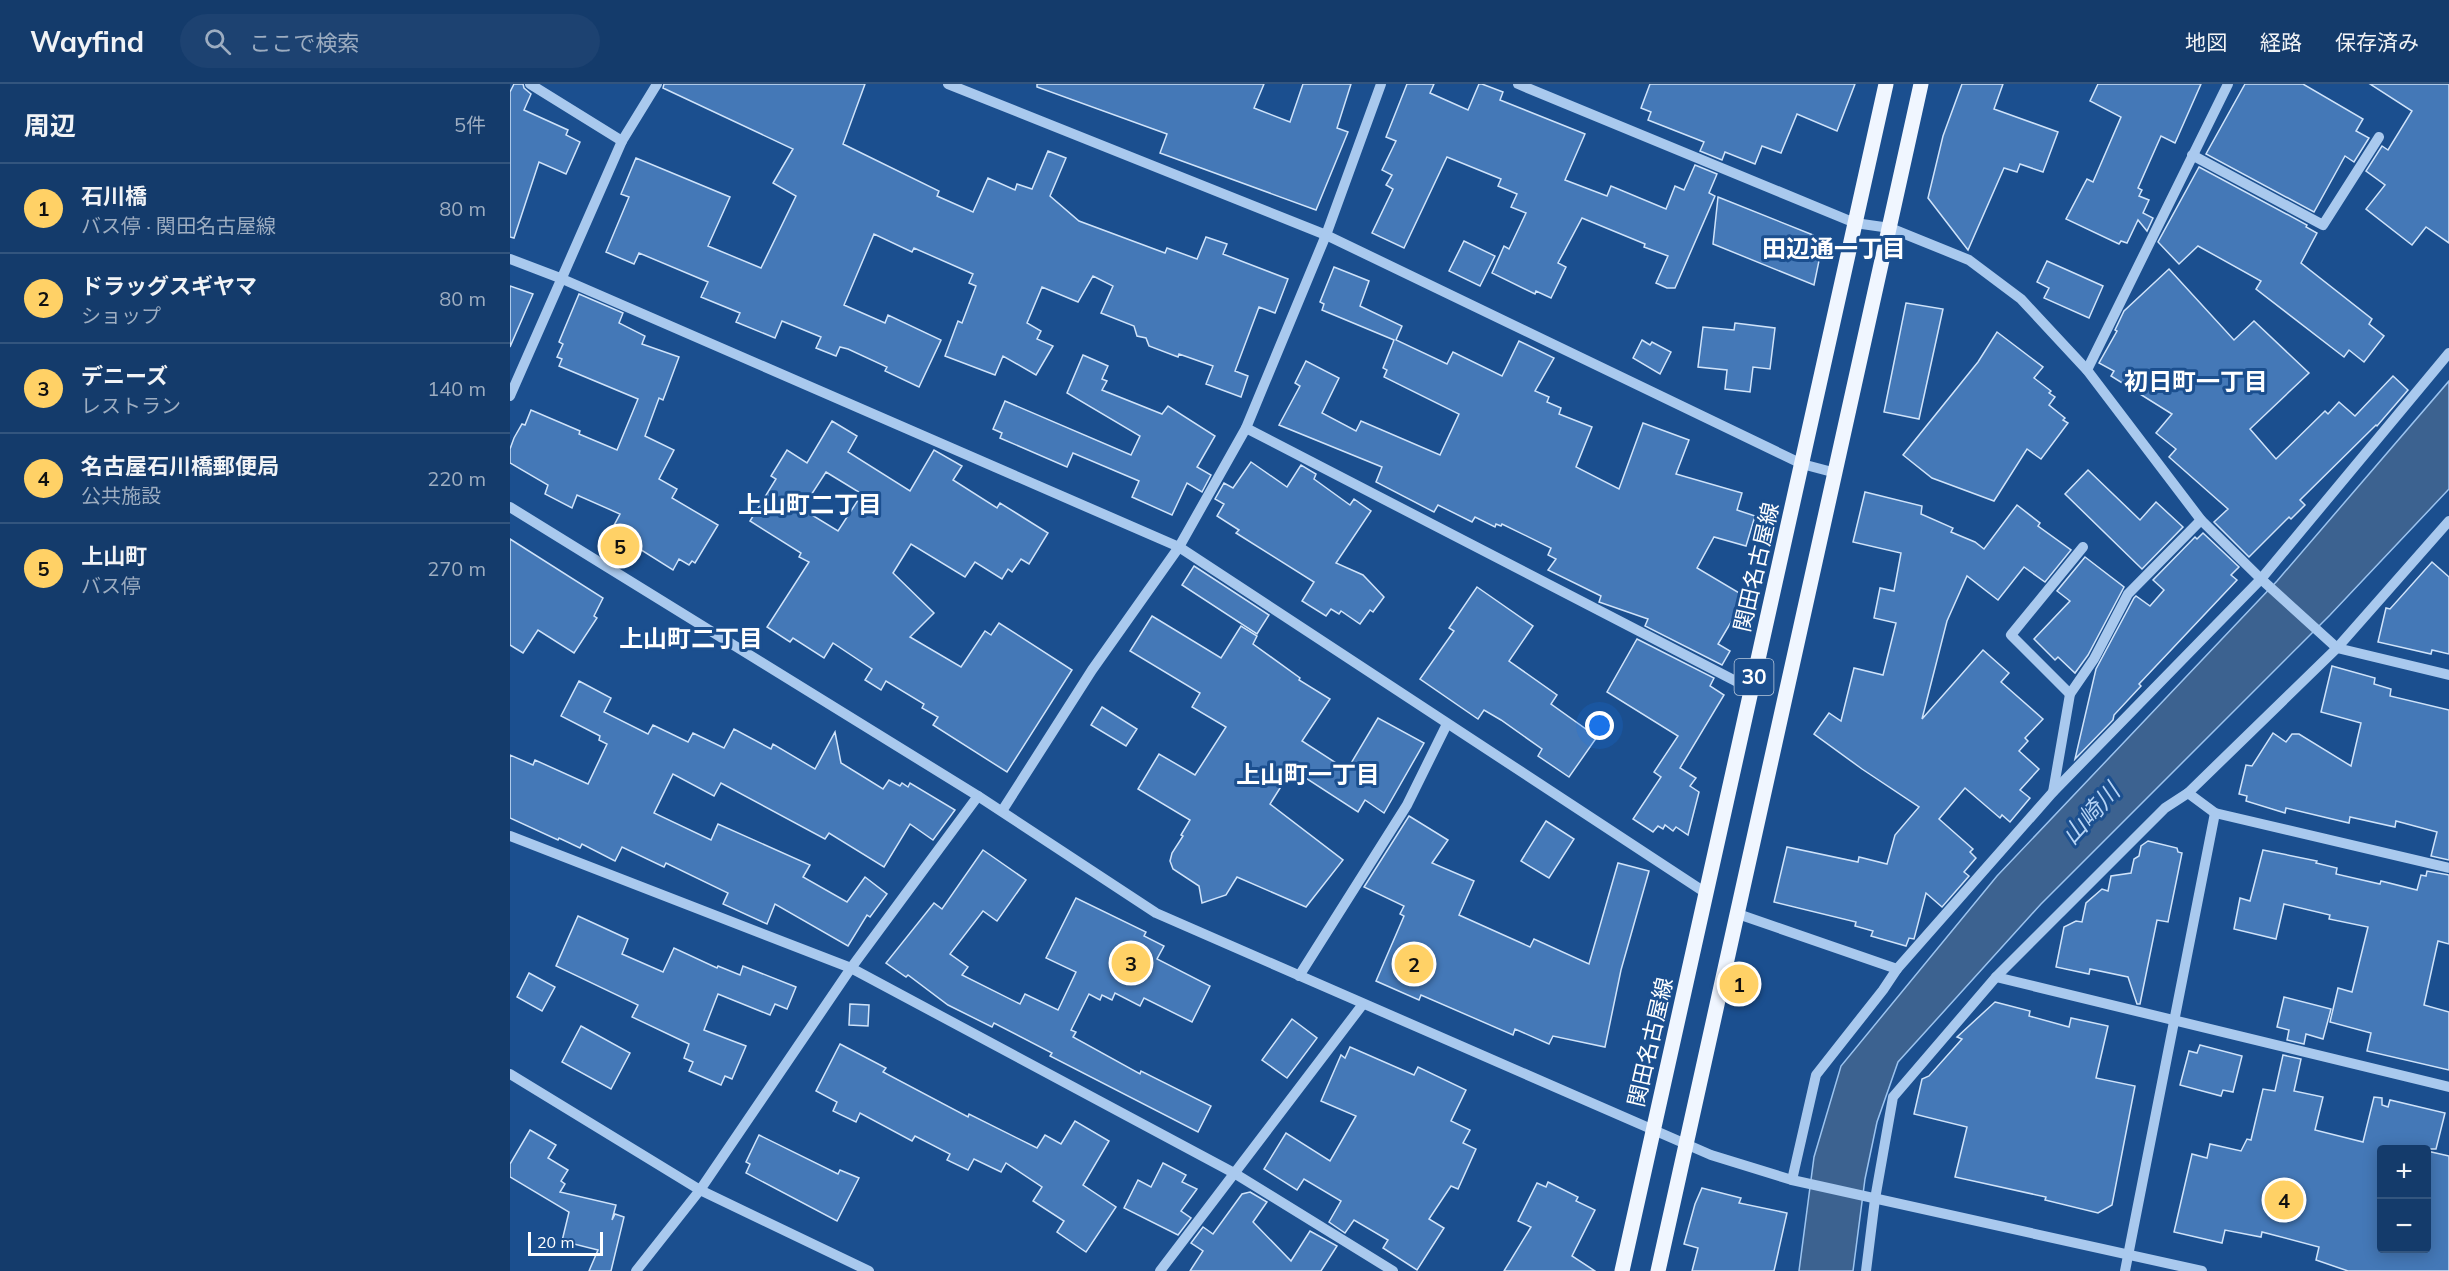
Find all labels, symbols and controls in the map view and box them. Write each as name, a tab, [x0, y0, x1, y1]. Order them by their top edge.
search box	[180, 14, 600, 68]
text: Wayfind	[30, 24, 144, 59]
icon: search	[201, 25, 234, 58]
text: ここで検索	[249, 29, 359, 57]
text: 地図	[2185, 29, 2227, 55]
text: 経路	[2260, 29, 2302, 55]
text: 保存済み	[2335, 29, 2419, 55]
text: 周辺	[24, 109, 76, 142]
text: 5件	[454, 112, 486, 137]
text: 石川橋	[81, 182, 147, 210]
text: 1	[38, 196, 50, 221]
text: 80 m	[439, 196, 486, 221]
text: バス停 · 関田名古屋線	[81, 213, 276, 238]
district label: 田辺通一丁目	[1762, 233, 1906, 263]
text: ドラッグスギヤマ	[81, 272, 257, 300]
text: 2	[38, 286, 50, 311]
text: 80 m	[439, 286, 486, 311]
text: ショップ	[81, 303, 161, 328]
text: デニーズ	[81, 362, 168, 390]
district label: 初日町一丁目	[2124, 366, 2268, 396]
text: 3	[38, 376, 50, 401]
text: 140 m	[427, 376, 486, 401]
text: レストラン	[81, 393, 181, 418]
text: 名古屋石川橋郵便局	[81, 452, 279, 480]
text: 4	[38, 466, 50, 491]
text: 220 m	[427, 466, 486, 491]
text: 公共施設	[81, 483, 161, 508]
district label: 上山町二丁目	[738, 489, 882, 519]
street label: 関田名古屋線	[1728, 500, 1784, 634]
pin: 5	[600, 524, 640, 568]
text: 上山町	[81, 542, 147, 570]
text: 5	[38, 556, 50, 581]
text: 270 m	[427, 556, 486, 581]
text: バス停	[81, 573, 141, 598]
district label: 上山町二丁目	[619, 623, 763, 653]
road number: 30	[1734, 659, 1774, 695]
your location	[1585, 711, 1614, 740]
district label: 上山町一丁目	[1236, 759, 1380, 789]
water label: 山崎川	[2055, 774, 2128, 850]
pin: 3	[1112, 940, 1150, 986]
pin: 2	[1394, 942, 1434, 986]
pin: 1	[1720, 962, 1758, 1006]
street label: 関田名古屋線	[1622, 975, 1678, 1109]
map controls	[2377, 1145, 2431, 1253]
button: +	[2377, 1145, 2431, 1199]
pin: 4	[2264, 1178, 2304, 1222]
button: −	[2377, 1199, 2431, 1253]
scale bar	[528, 1229, 603, 1256]
text: 20 m	[537, 1232, 574, 1252]

